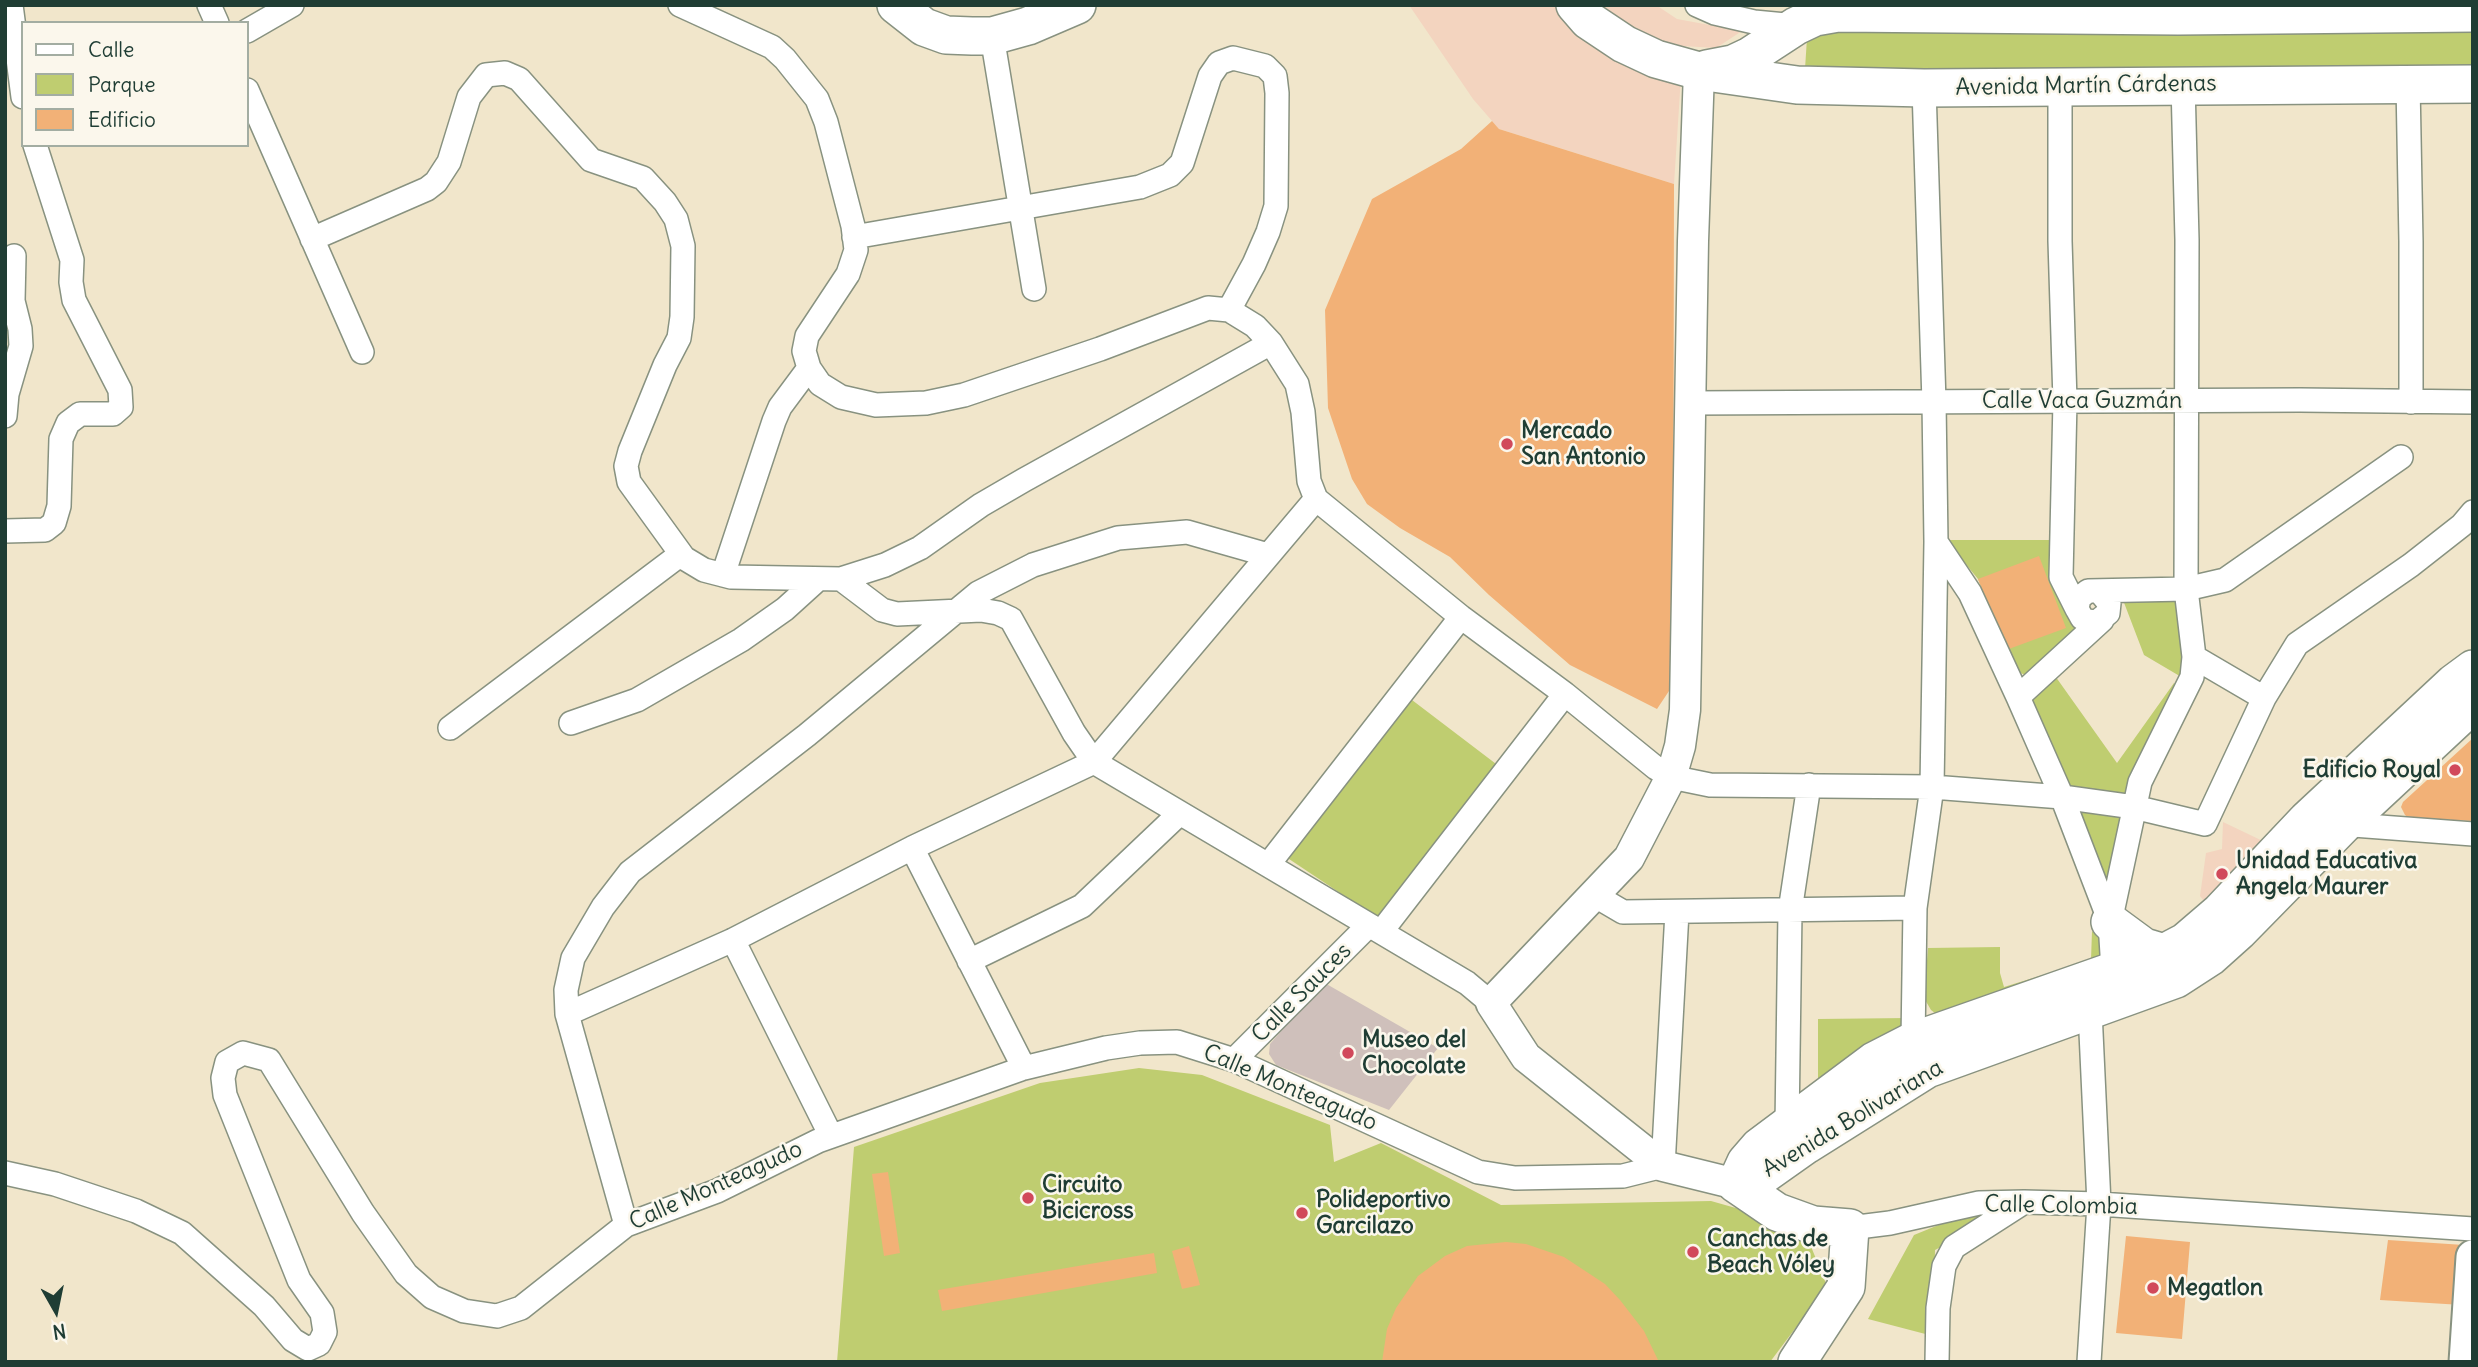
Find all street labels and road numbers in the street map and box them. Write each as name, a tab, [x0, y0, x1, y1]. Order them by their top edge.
street label: Avenida Martín Cárdenas	[1955, 70, 2217, 102]
street label: Calle Vaca Guzmán	[1982, 387, 2182, 415]
street label: Calle Sauces	[1246, 937, 1358, 1049]
street label: Calle Monteagudo	[1199, 1039, 1381, 1137]
street label: Avenida Bolivariana	[1758, 1054, 1948, 1184]
street label: Calle Monteagudo	[625, 1136, 807, 1236]
street label: Calle Colombia	[1984, 1191, 2138, 1221]

